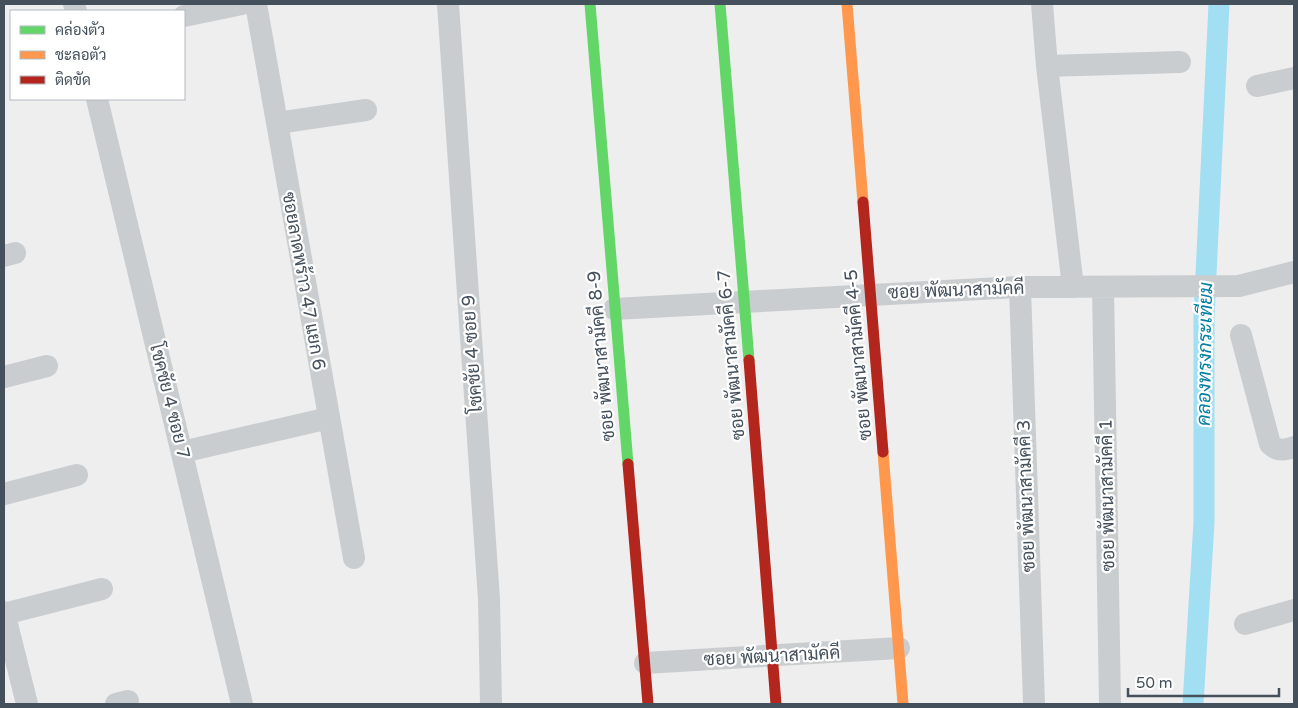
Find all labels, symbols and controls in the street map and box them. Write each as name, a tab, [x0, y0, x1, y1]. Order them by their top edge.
legend	[10, 10, 185, 100]
text: คล่องตัว	[55, 20, 105, 39]
text: ชะลอตัว	[55, 46, 106, 64]
text: ติดขัด	[55, 71, 91, 89]
street label: ซอยลาดพร้าว 47 แยก 6	[278, 190, 331, 372]
street label: ซอย พัฒนาสามัคคี 6-7	[711, 269, 749, 441]
street label: ซอย พัฒนาสามัคคี 4-5	[838, 269, 876, 442]
street label: ซอย พัฒนาสามัคคี 8-9	[581, 270, 619, 442]
street label: ซอย พัฒนาสามัคคี	[887, 275, 1025, 303]
water label: คลองทรงกระเทียม	[1191, 282, 1217, 426]
street label: โชคชัย 4 ซอย 9	[455, 294, 487, 415]
street label: โชคชัย 4 ซอย 7	[145, 339, 197, 461]
street label: ซอย พัฒนาสามัคคี 1	[1093, 418, 1119, 572]
street label: ซอย พัฒนาสามัคคี 3	[1010, 419, 1040, 573]
street label: ซอย พัฒนาสามัคคี	[703, 639, 841, 671]
scale bar	[1128, 666, 1279, 698]
text: 50 m	[1136, 674, 1173, 692]

